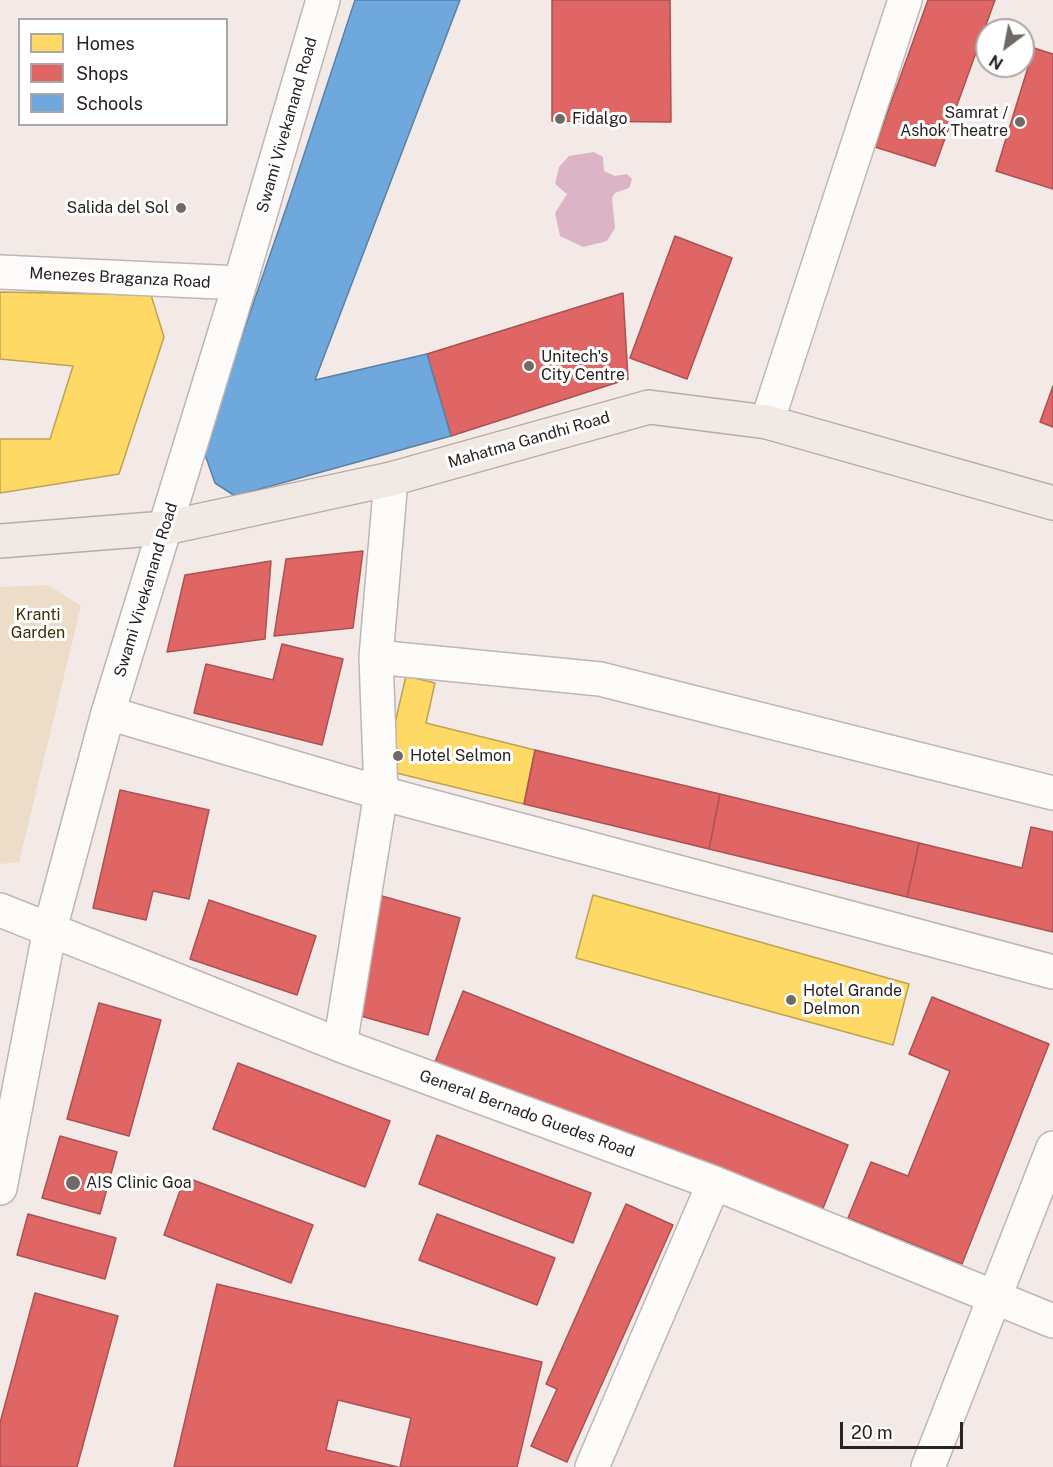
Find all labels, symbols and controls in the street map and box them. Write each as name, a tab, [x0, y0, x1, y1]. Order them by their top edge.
legend	[18, 18, 228, 126]
north arrow	[975, 18, 1035, 78]
text: Homes	[76, 33, 135, 54]
street label: Swami Vivekanand Road	[253, 35, 321, 215]
text: N	[986, 51, 1007, 73]
text: Shops	[76, 63, 128, 84]
text: Schools	[76, 93, 143, 114]
place label: Samrat / Ashok Theatre	[900, 103, 1008, 141]
place label: Fidalgo	[572, 109, 628, 129]
marker: Fidalgo	[553, 112, 567, 126]
marker: Samrat / Ashok Theatre	[1013, 115, 1027, 129]
place label: Salida del Sol	[67, 198, 169, 218]
marker: Salida del Sol	[174, 201, 188, 215]
street label: Menezes Braganza Road	[29, 264, 211, 292]
place label: Unitech's City Centre	[541, 347, 625, 385]
marker: Unitech's City Centre	[522, 359, 536, 373]
street label: Mahatma Gandhi Road	[446, 408, 612, 472]
street label: Swami Vivekanand Road	[110, 500, 182, 680]
park label: Kranti Garden	[11, 605, 65, 643]
place label: Hotel Selmon	[410, 746, 511, 766]
marker: Hotel Selmon	[391, 749, 405, 763]
place label: Hotel Grande Delmon	[803, 981, 902, 1019]
marker: Hotel Grande Delmon	[784, 993, 798, 1007]
street label: General Bernado Guedes Road	[417, 1066, 637, 1162]
place label: AIS Clinic Goa	[86, 1173, 192, 1193]
marker: AIS Clinic Goa	[64, 1174, 82, 1192]
scale bar	[843, 1410, 966, 1448]
text: 20 m	[851, 1422, 893, 1443]

